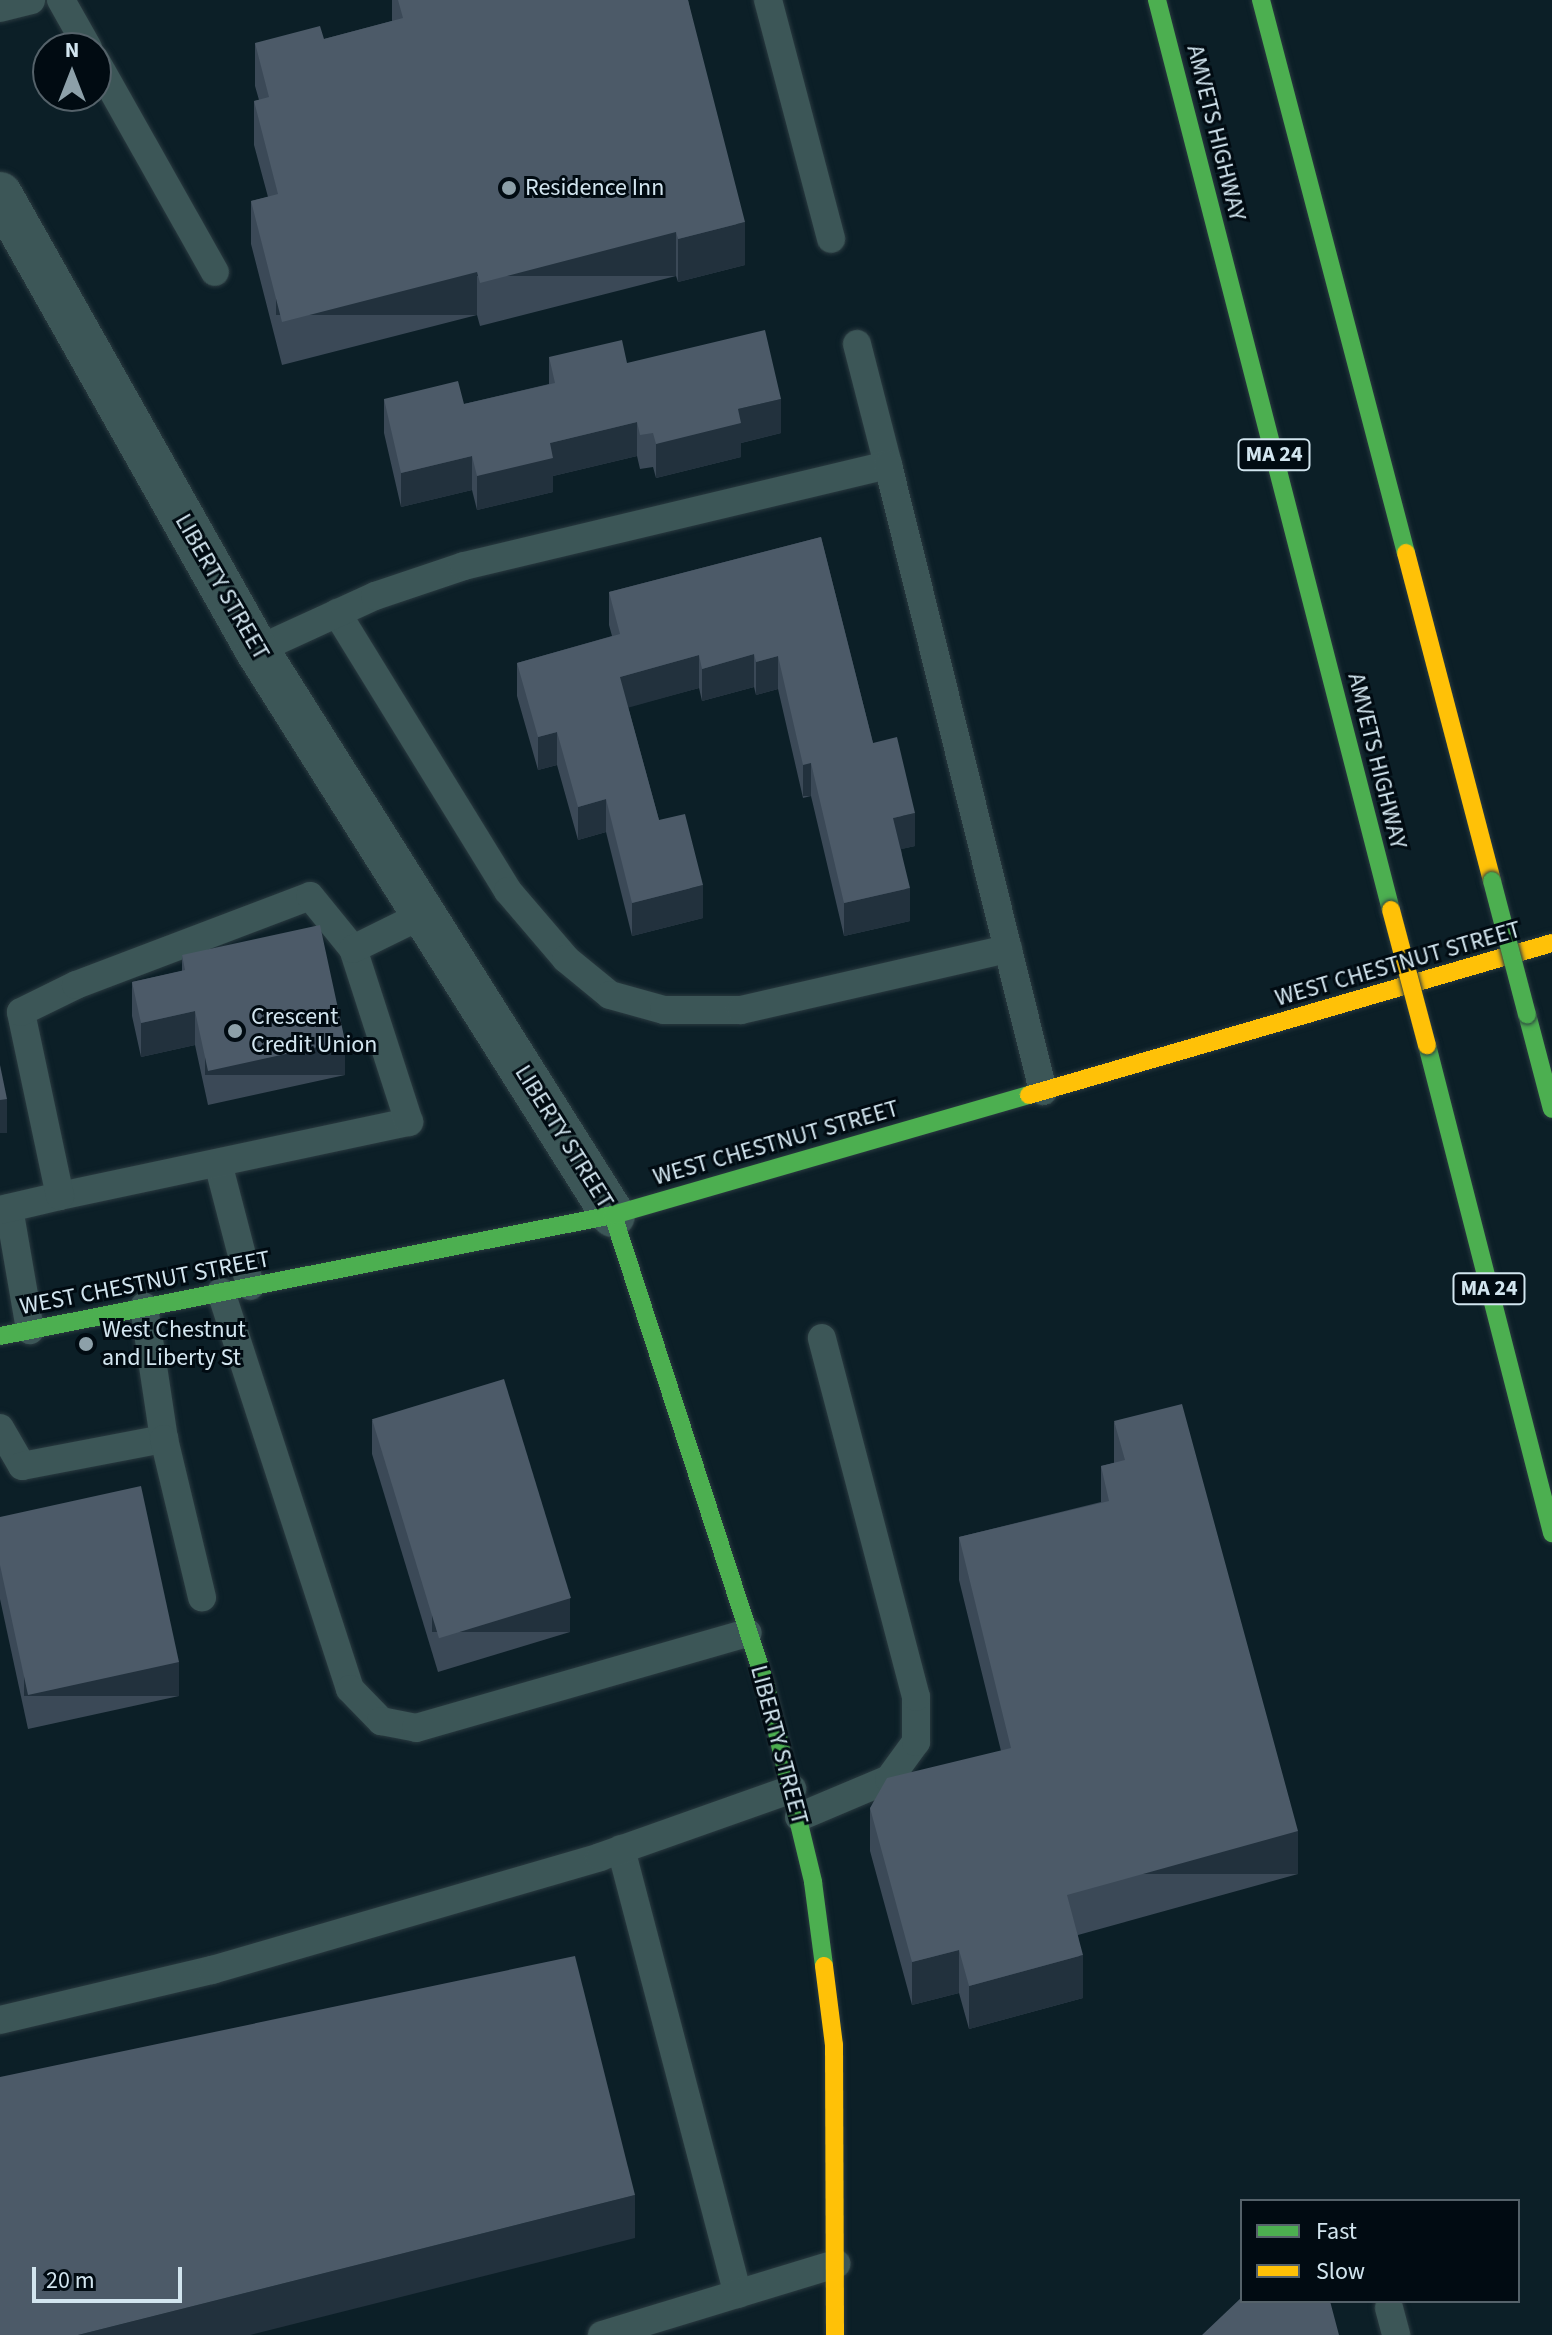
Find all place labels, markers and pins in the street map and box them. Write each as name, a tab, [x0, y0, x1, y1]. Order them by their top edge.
place label: Residence Inn	[525, 174, 664, 202]
marker: Residence Inn	[500, 179, 518, 197]
place label: Crescent Credit Union	[251, 1003, 377, 1059]
marker: Crescent Credit Union	[226, 1022, 244, 1040]
place label: West Chestnut and Liberty St	[102, 1316, 246, 1372]
marker: West Chestnut and Liberty St	[77, 1335, 95, 1353]

